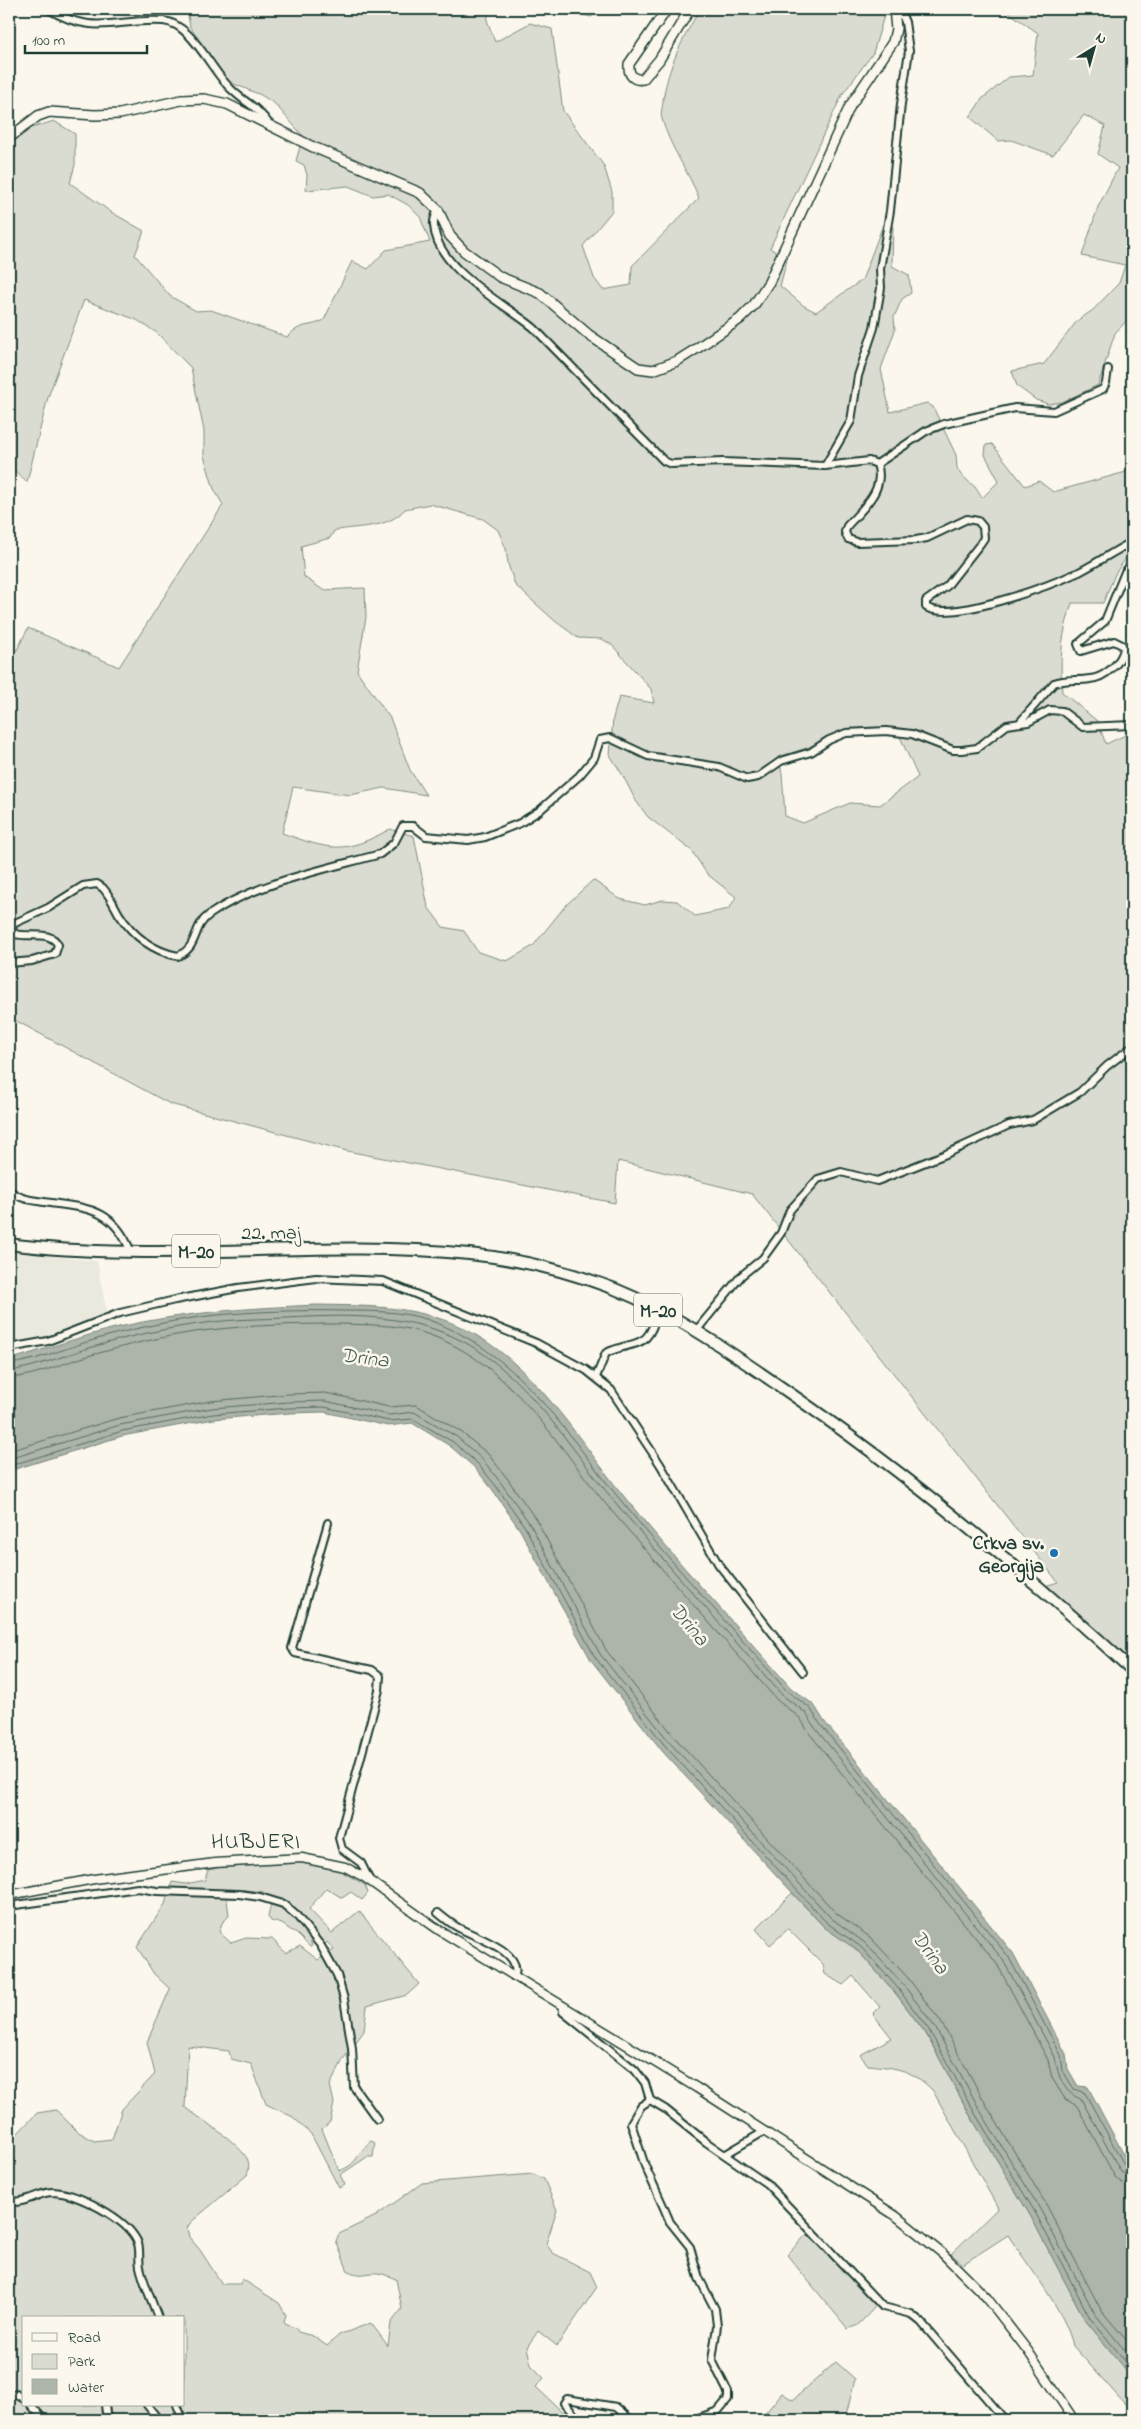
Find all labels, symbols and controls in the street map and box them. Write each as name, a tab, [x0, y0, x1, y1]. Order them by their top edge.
scale bar	[25, 22, 148, 54]
north arrow	[1068, 22, 1118, 72]
text: N	[1091, 28, 1111, 50]
text: 100 m	[32, 30, 65, 52]
street label: 22. maj	[241, 1219, 302, 1250]
road number: M-20	[172, 1234, 220, 1268]
road number: M-20	[634, 1294, 682, 1326]
water label: Drina	[339, 1341, 391, 1377]
place label: Crkva sv. Georgija	[973, 1530, 1044, 1583]
marker: Crkva sv. Georgija	[1048, 1547, 1060, 1559]
water label: Drina	[662, 1597, 716, 1654]
district label: HUBJERI	[211, 1827, 301, 1859]
water label: Drina	[903, 1925, 956, 1982]
legend	[22, 2316, 185, 2406]
text: Road	[68, 2327, 101, 2349]
text: Park	[68, 2351, 96, 2373]
text: Water	[68, 2377, 104, 2399]

